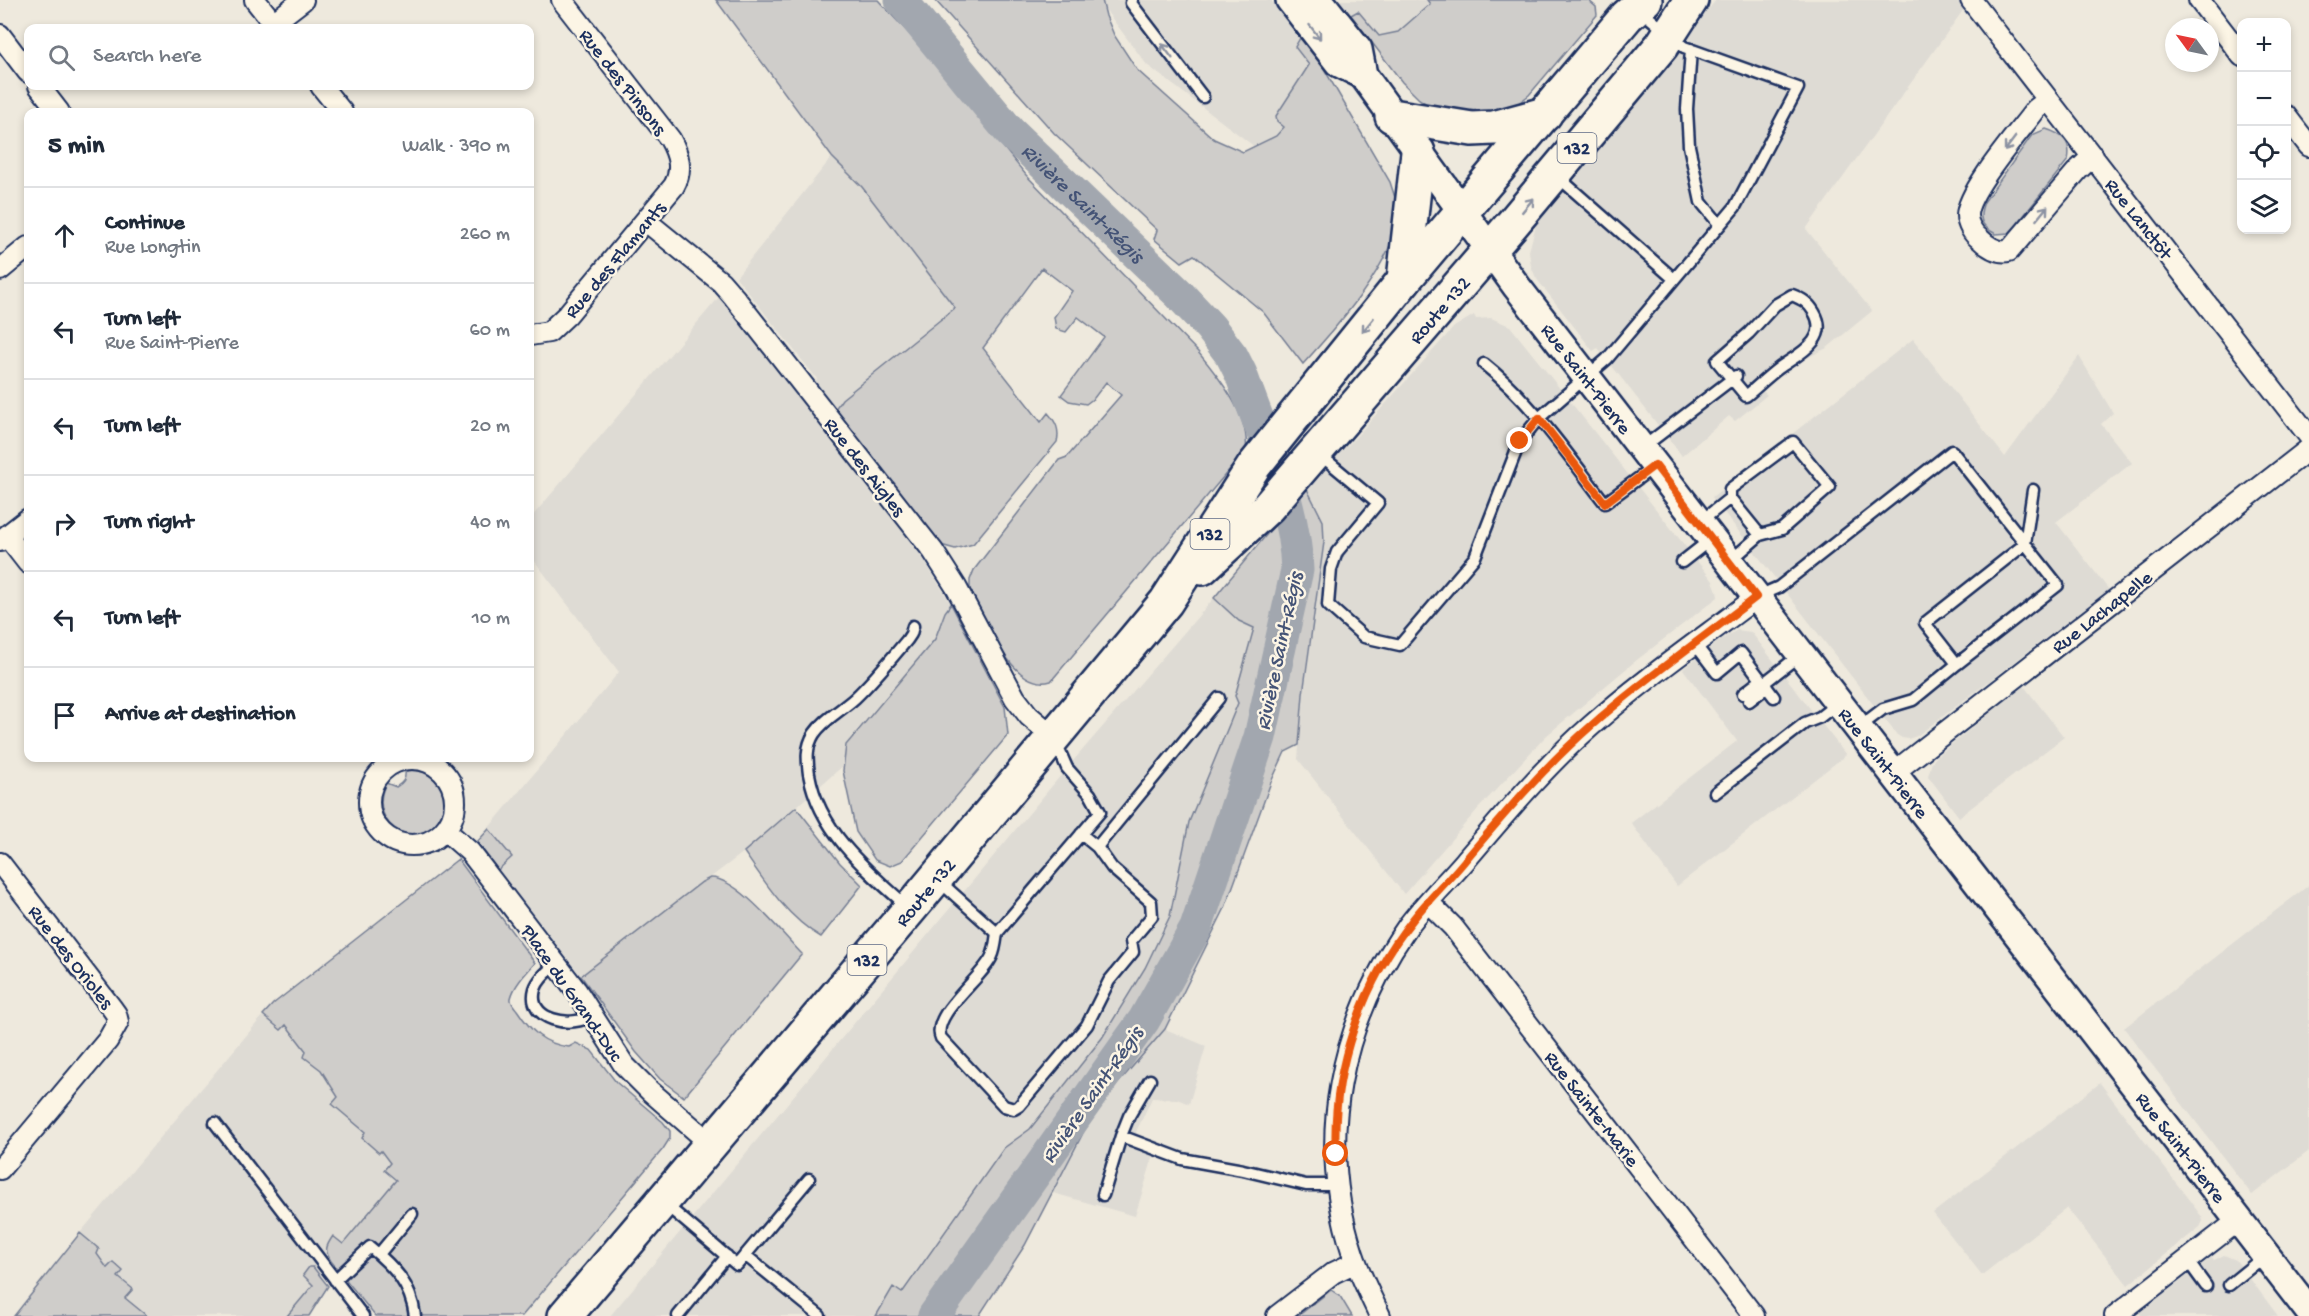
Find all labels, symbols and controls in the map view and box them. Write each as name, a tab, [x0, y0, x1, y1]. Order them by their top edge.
north arrow	[2165, 18, 2219, 72]
map controls	[2237, 18, 2291, 234]
button: +	[2237, 18, 2291, 72]
one-way arrow	[1308, 23, 1321, 39]
search box	[24, 24, 534, 90]
street label: Rue des Pinsons	[573, 25, 670, 141]
icon: search	[45, 41, 78, 74]
one-way arrow	[1161, 43, 1174, 59]
text: Search here	[93, 44, 201, 70]
button: −	[2237, 72, 2291, 126]
button: locate	[2237, 126, 2291, 180]
text: 5 min	[48, 132, 104, 163]
road number: 132	[1558, 133, 1596, 163]
text: Walk · 390 m	[402, 136, 510, 159]
one-way arrow	[2004, 136, 2017, 152]
water label: Rivière Saint-Régis	[1014, 140, 1149, 271]
street label: Rue Lanctôt	[2099, 175, 2177, 267]
button: layers	[2237, 180, 2291, 234]
street label: Rue des Flamants	[561, 198, 673, 324]
one-way arrow	[1521, 198, 1535, 213]
one-way arrow	[2035, 205, 2048, 221]
text: Continue	[105, 211, 185, 237]
icon: ahead	[48, 219, 81, 252]
text: 260 m	[460, 224, 510, 247]
text: Rue Longtin	[105, 237, 201, 260]
street label: Route 132	[1406, 273, 1477, 350]
text: Turn left	[105, 307, 179, 333]
icon: left	[48, 315, 81, 348]
one-way arrow	[1361, 317, 1374, 333]
text: 60 m	[470, 320, 510, 343]
street label: Rue Saint-Pierre	[1534, 320, 1635, 441]
text: Rue Saint-Pierre	[105, 333, 239, 356]
icon: left	[48, 411, 81, 444]
text: Turn left	[105, 414, 179, 440]
street label: Rue des Aigles	[818, 414, 909, 522]
text: 20 m	[470, 416, 510, 439]
route end	[1506, 427, 1532, 453]
icon: right	[48, 507, 81, 540]
text: Turn right	[105, 510, 193, 536]
text: 40 m	[470, 512, 510, 535]
road number: 132	[1190, 519, 1230, 549]
street label: Rue Lachapelle	[2048, 567, 2159, 660]
water label: Rivière Saint-Régis	[1252, 568, 1311, 733]
icon: left	[48, 603, 81, 636]
text: Turn left	[105, 606, 179, 632]
text: 10 m	[472, 608, 510, 631]
icon: arrive	[48, 699, 81, 732]
text: Arrive at destination	[105, 702, 295, 728]
street label: Rue Saint-Pierre	[1832, 704, 1932, 825]
street label: Route 132	[892, 855, 962, 933]
street label: Rue des Orioles	[22, 902, 117, 1015]
street label: Place du Grand-Duc	[514, 920, 627, 1068]
road number: 132	[848, 945, 886, 975]
water label: Rivière Saint-Régis	[1038, 1021, 1151, 1169]
street label: Rue Sainte-Marie	[1538, 1048, 1643, 1173]
street label: Rue Saint-Pierre	[2129, 1089, 2230, 1209]
route start	[1322, 1140, 1348, 1166]

